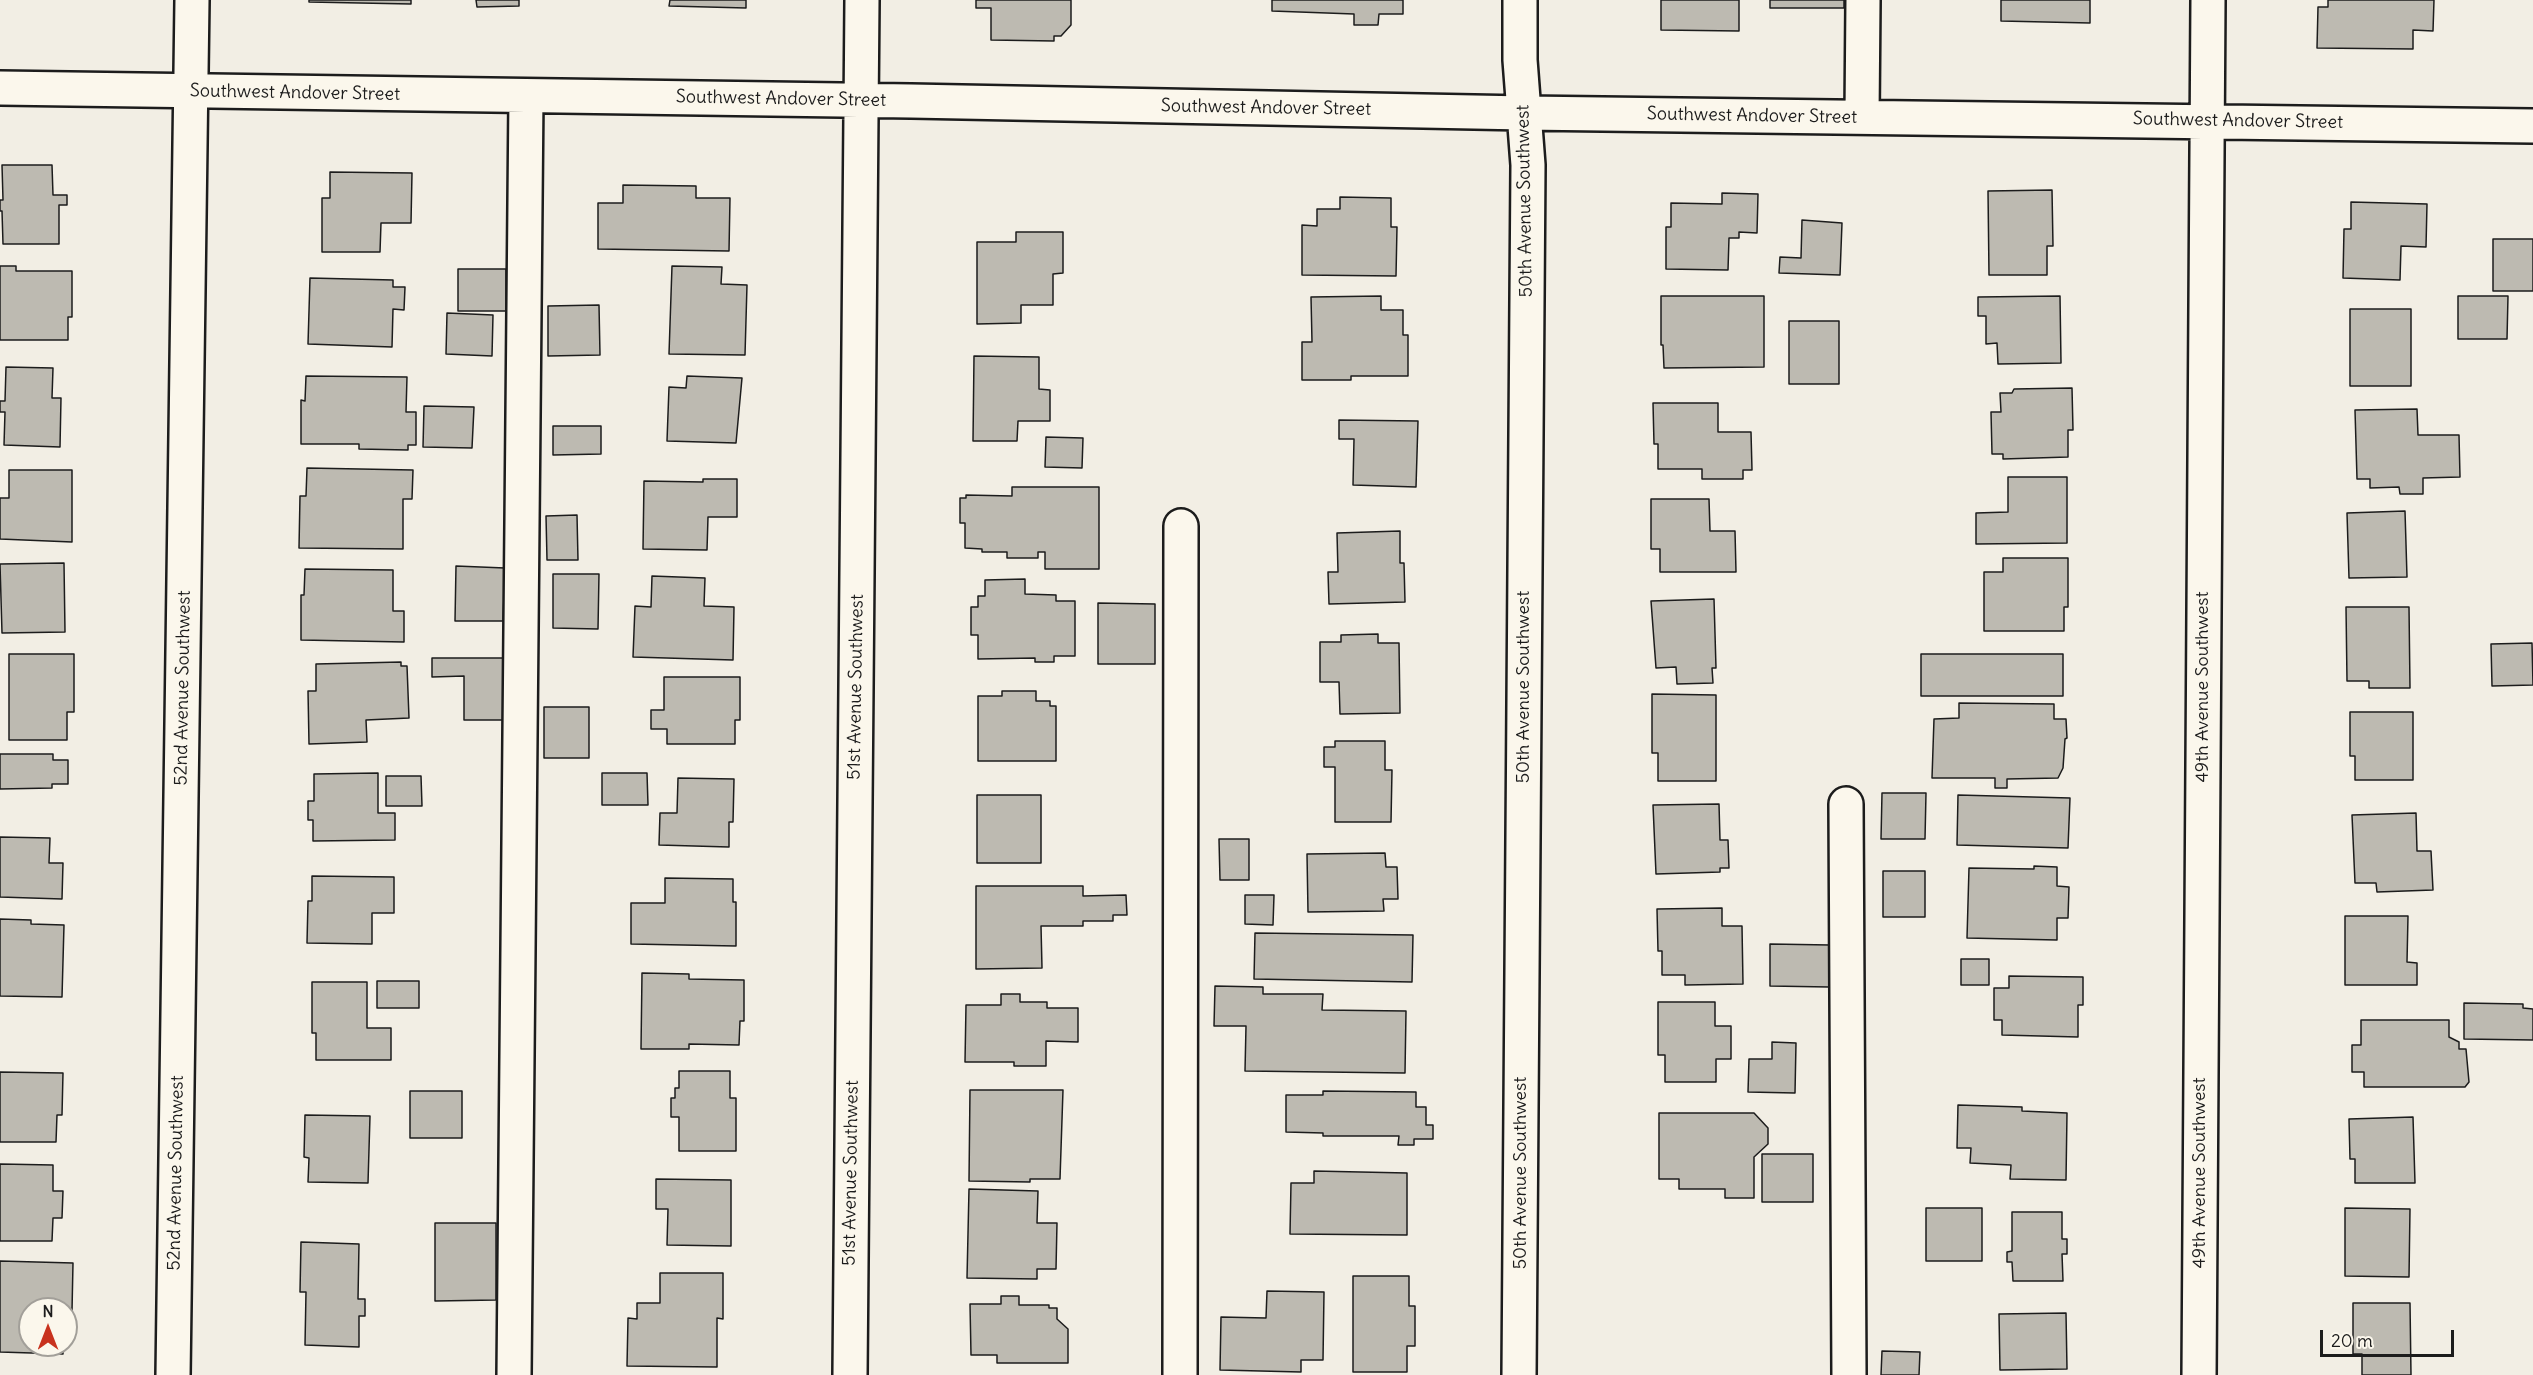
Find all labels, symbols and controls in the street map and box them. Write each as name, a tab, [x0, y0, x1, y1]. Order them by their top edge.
street label: Southwest Andover Street	[190, 80, 400, 106]
street label: Southwest Andover Street	[676, 86, 886, 112]
street label: Southwest Andover Street	[1161, 95, 1371, 121]
street label: Southwest Andover Street	[1647, 103, 1857, 129]
street label: 50th Avenue Southwest	[1513, 105, 1537, 297]
street label: Southwest Andover Street	[2133, 108, 2343, 134]
street label: 52nd Avenue Southwest	[170, 590, 196, 786]
street label: 50th Avenue Southwest	[1513, 591, 1535, 783]
street label: 49th Avenue Southwest	[2192, 591, 2214, 783]
street label: 51st Avenue Southwest	[844, 594, 868, 780]
street label: 52nd Avenue Southwest	[163, 1075, 189, 1271]
street label: 50th Avenue Southwest	[1510, 1077, 1532, 1269]
street label: 49th Avenue Southwest	[2189, 1077, 2211, 1269]
street label: 51st Avenue Southwest	[839, 1080, 863, 1266]
north arrow	[18, 1297, 78, 1357]
text: N	[42, 1301, 54, 1321]
scale bar	[2323, 1318, 2456, 1356]
text: 20 m	[2331, 1329, 2373, 1352]

